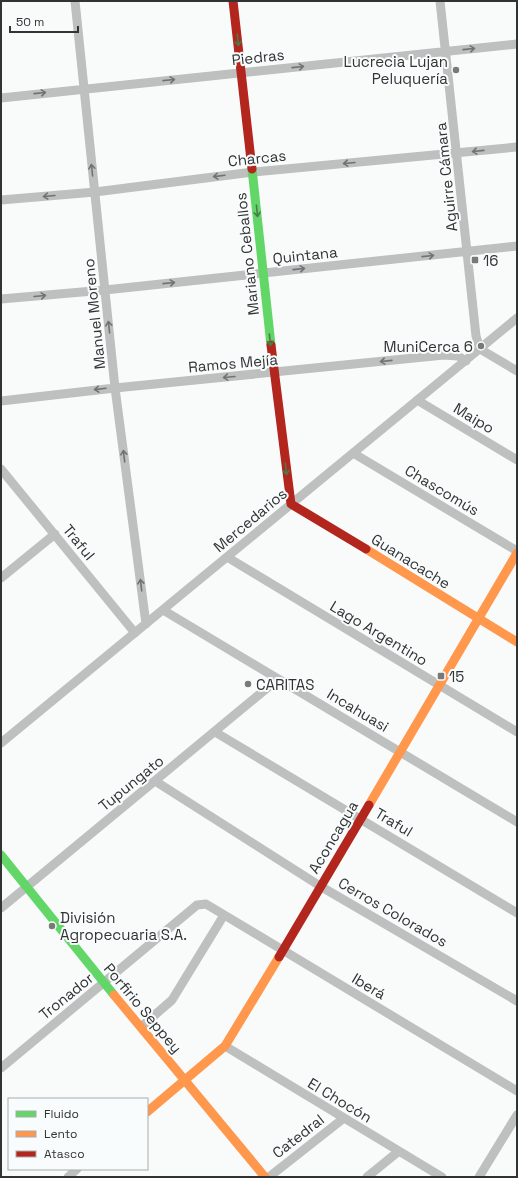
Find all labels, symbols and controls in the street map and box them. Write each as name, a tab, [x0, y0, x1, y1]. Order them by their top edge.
scale bar	[10, 8, 78, 34]
text: 50 m	[16, 14, 44, 30]
one-way arrow	[234, 33, 242, 46]
street label: Piedras	[231, 45, 285, 69]
one-way arrow	[463, 45, 476, 53]
place label: Lucrecia Lujan Peluquería	[344, 52, 448, 88]
one-way arrow	[291, 63, 304, 70]
marker: Lucrecia Lujan Peluquería	[451, 65, 461, 75]
one-way arrow	[162, 76, 175, 83]
one-way arrow	[33, 89, 46, 97]
street label: Aguirre Cámara	[431, 121, 461, 232]
street label: Charcas	[227, 145, 287, 170]
one-way arrow	[472, 147, 485, 155]
one-way arrow	[343, 160, 356, 167]
one-way arrow	[89, 164, 96, 177]
one-way arrow	[213, 172, 226, 180]
one-way arrow	[43, 192, 56, 200]
street label: Mariano Ceballos	[231, 192, 263, 316]
one-way arrow	[253, 204, 260, 217]
street label: Quintana	[272, 242, 339, 268]
place label: 16	[483, 251, 498, 270]
one-way arrow	[421, 252, 434, 259]
marker: 16	[470, 255, 480, 265]
street label: Manuel Moreno	[79, 258, 109, 370]
one-way arrow	[292, 266, 305, 273]
one-way arrow	[162, 280, 175, 287]
one-way arrow	[33, 292, 46, 299]
one-way arrow	[105, 321, 113, 334]
one-way arrow	[267, 333, 274, 346]
place label: MuniCerca 6	[383, 337, 473, 356]
marker: MuniCerca 6	[476, 341, 486, 351]
street label: Ramos Mejía	[187, 350, 279, 376]
one-way arrow	[380, 358, 393, 365]
one-way arrow	[223, 374, 236, 381]
one-way arrow	[94, 386, 107, 393]
street label: Maipo	[450, 398, 498, 438]
one-way arrow	[120, 450, 128, 463]
street label: Chascomús	[401, 460, 483, 520]
one-way arrow	[282, 462, 290, 475]
street label: Mercedarios	[209, 484, 291, 556]
street label: Traful	[59, 520, 99, 564]
street label: Guanacache	[368, 529, 454, 593]
one-way arrow	[137, 579, 145, 592]
street label: Lago Argentino	[327, 596, 431, 670]
place label: 15	[449, 667, 464, 686]
marker: 15	[436, 671, 446, 681]
place label: CARITAS	[256, 675, 314, 694]
marker: CARITAS	[243, 679, 253, 689]
street label: Incahuasi	[324, 684, 392, 736]
street label: Tupungato	[94, 751, 168, 815]
street label: Aconcagua	[304, 797, 362, 877]
street label: Traful	[372, 803, 416, 841]
street label: Cerros Colorados	[335, 873, 451, 951]
place label: División Agropecuaria S.A.	[60, 908, 187, 944]
marker: División Agropecuaria S.A.	[47, 921, 57, 931]
street label: Porfirio Seppey	[100, 959, 186, 1057]
street label: Tronador	[35, 968, 97, 1024]
street label: Iberá	[349, 969, 390, 1004]
street label: El Chocón	[304, 1073, 376, 1127]
legend	[8, 1098, 148, 1170]
text: Fluido	[44, 1106, 79, 1122]
street label: Catedral	[268, 1110, 328, 1162]
text: Lento	[44, 1126, 78, 1142]
text: Atasco	[44, 1146, 85, 1162]

